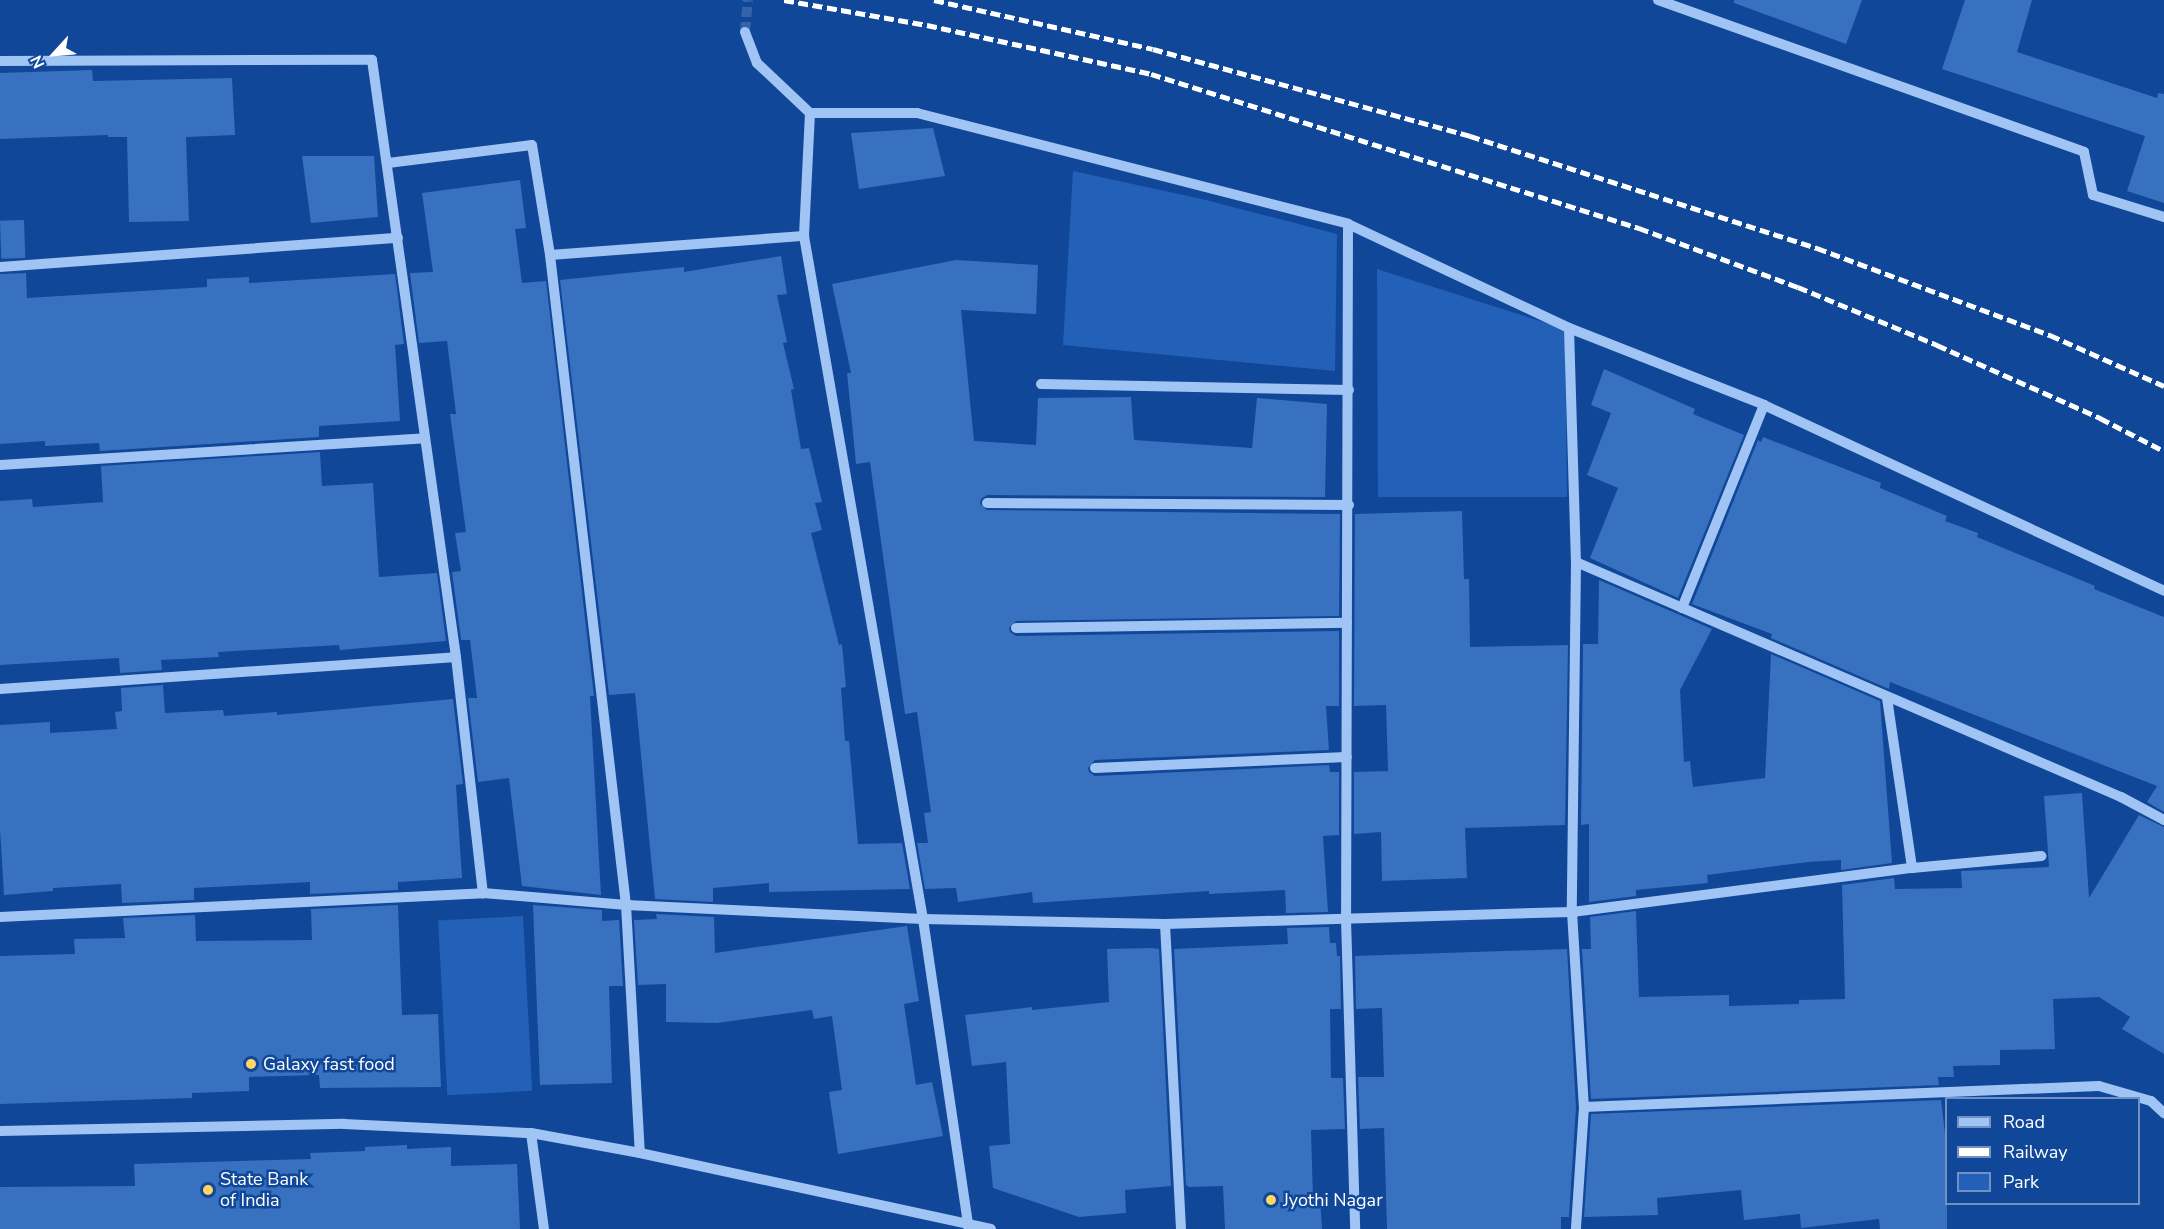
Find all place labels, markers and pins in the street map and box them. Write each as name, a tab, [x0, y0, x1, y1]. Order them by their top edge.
place label: Galaxy fast food	[263, 1053, 395, 1075]
marker: Galaxy fast food	[244, 1057, 258, 1071]
place label: State Bank of India	[220, 1169, 308, 1212]
marker: State Bank of India	[201, 1183, 215, 1197]
place label: Jyothi Nagar	[1283, 1189, 1383, 1211]
marker: Jyothi Nagar	[1264, 1193, 1278, 1207]

